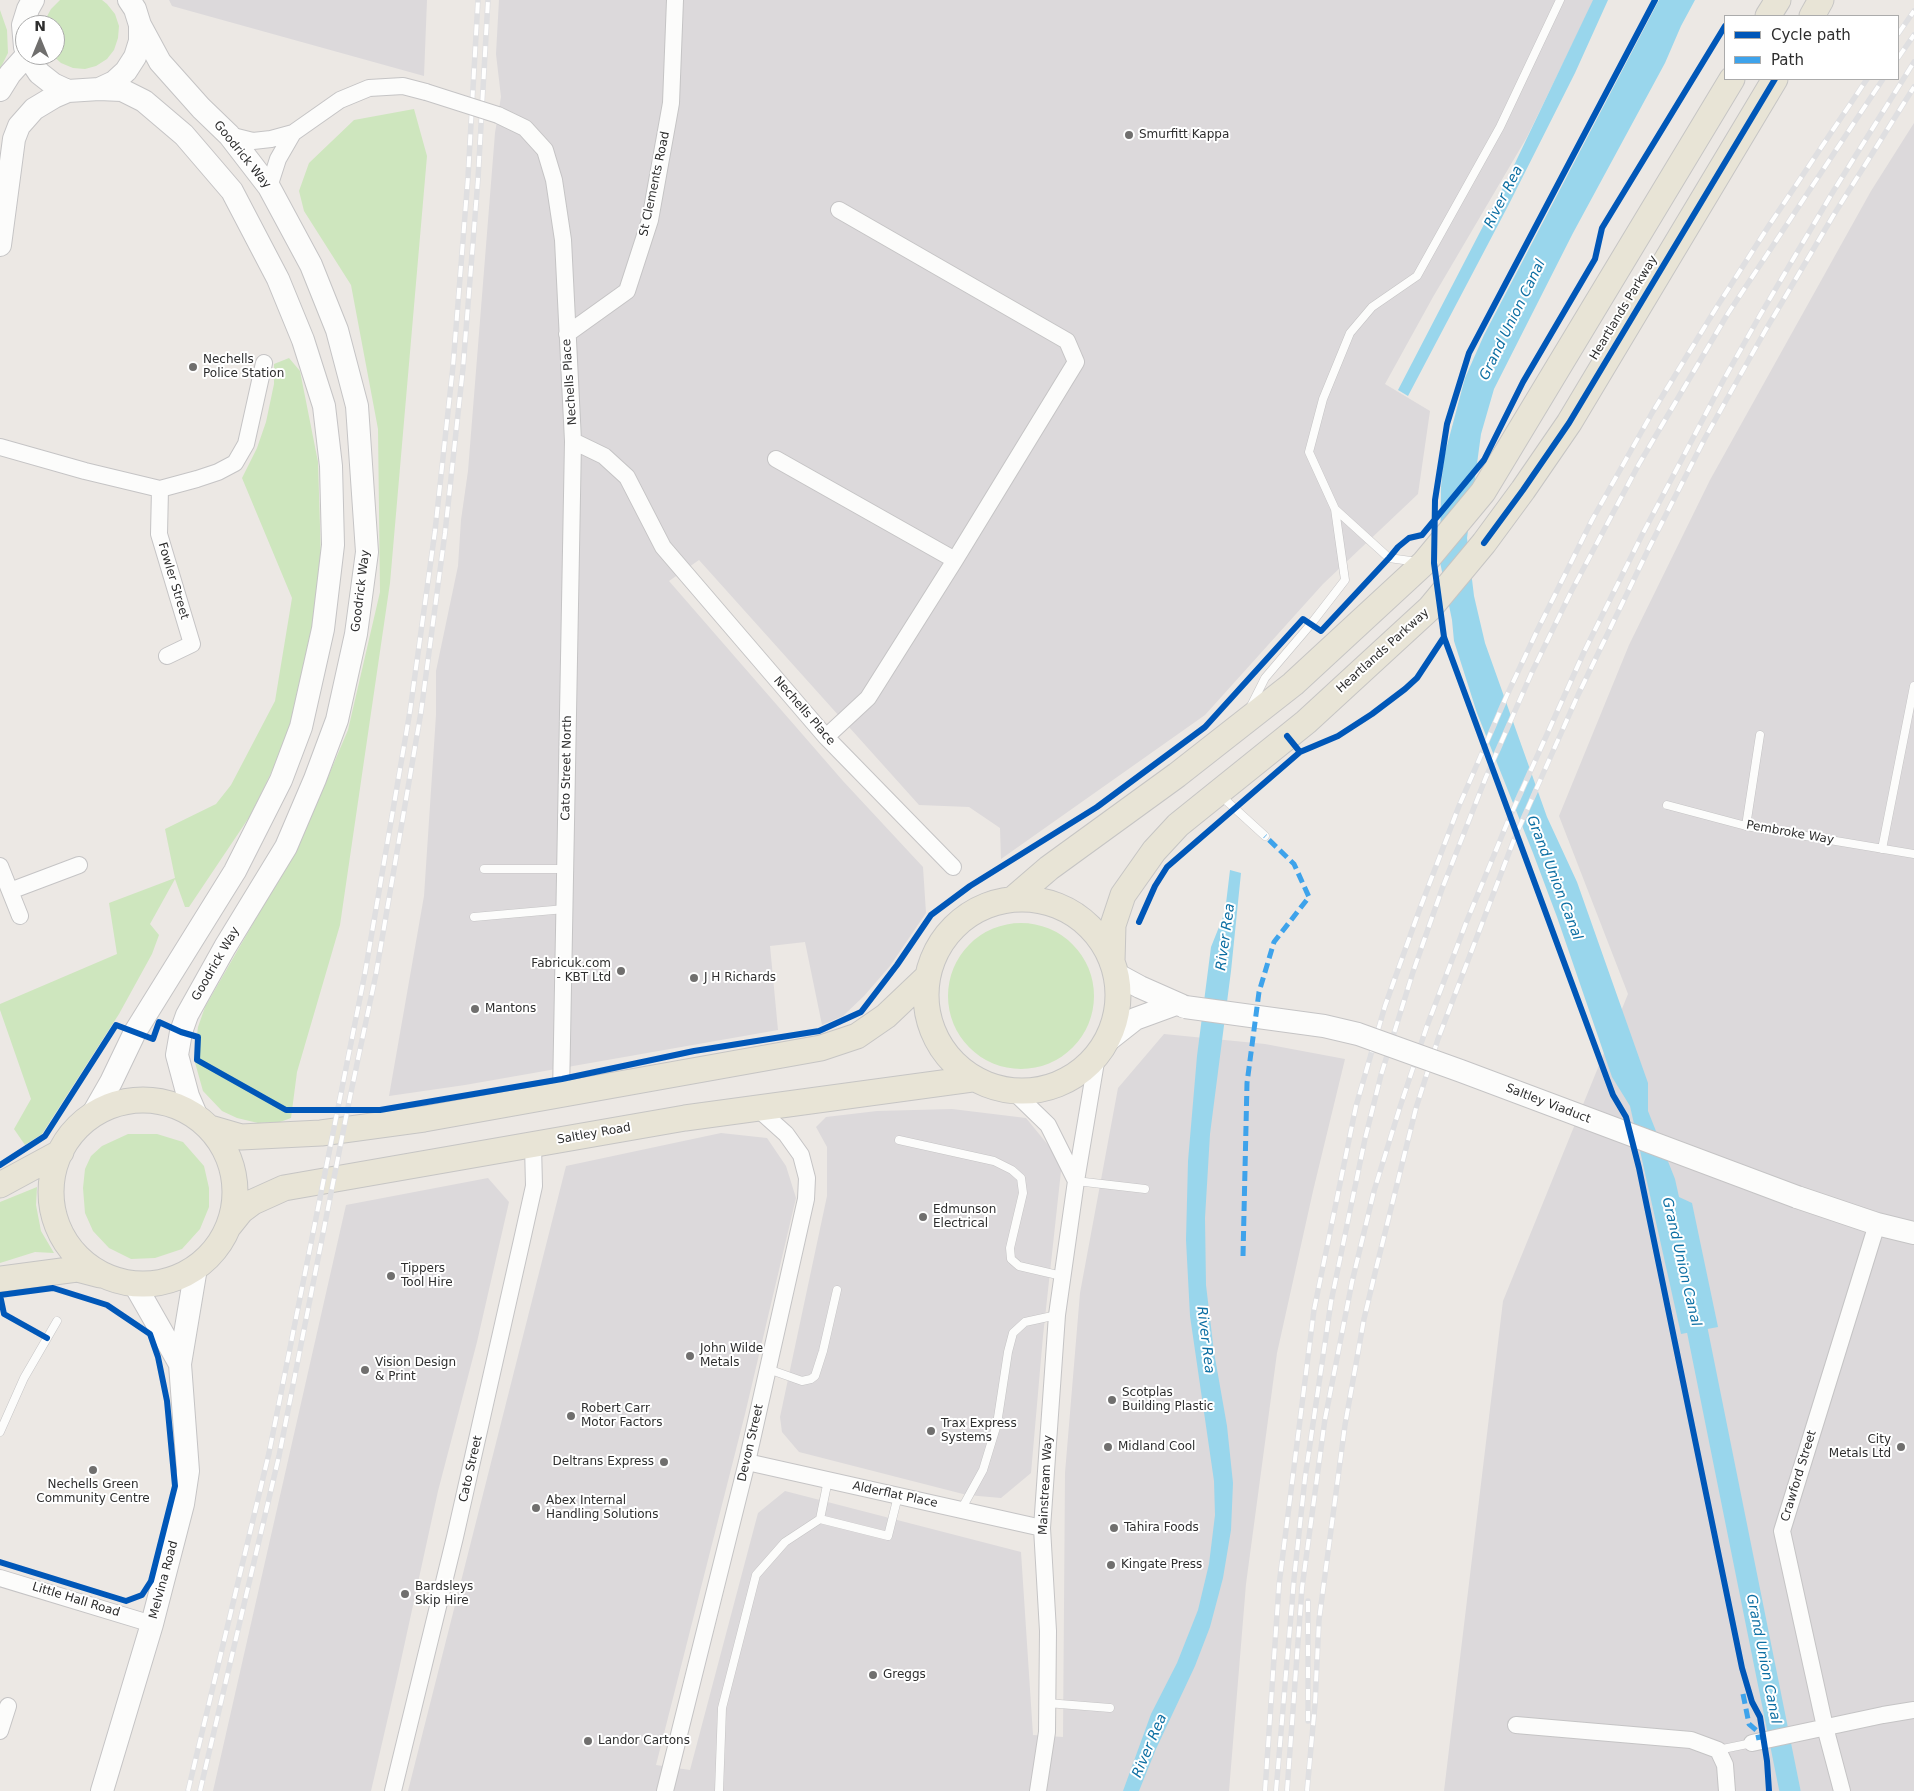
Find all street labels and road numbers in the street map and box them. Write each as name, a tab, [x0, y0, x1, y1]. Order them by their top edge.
street label: Goodrick Way	[210, 118, 274, 192]
street label: St Clements Road	[637, 130, 673, 238]
street label: Heartlands Parkway	[1587, 253, 1661, 363]
street label: Nechells Place	[560, 338, 580, 426]
street label: Fowler Street	[154, 541, 192, 621]
street label: Goodrick Way	[349, 549, 373, 633]
street label: Heartlands Parkway	[1334, 606, 1432, 696]
street label: Nechells Place	[770, 674, 838, 748]
street label: Cato Street North	[559, 715, 575, 821]
street label: Pembroke Way	[1745, 818, 1835, 848]
street label: Goodrick Way	[189, 925, 243, 1003]
street label: Saltley Viaduct	[1504, 1081, 1592, 1127]
street label: Saltley Road	[556, 1120, 632, 1148]
street label: Devon Street	[735, 1403, 767, 1483]
street label: Crawford Street	[1778, 1429, 1820, 1523]
street label: Cato Street	[456, 1434, 486, 1504]
street label: Mainstream Way	[1036, 1435, 1056, 1535]
street label: Alderflat Place	[851, 1479, 939, 1511]
street label: Melvina Road	[147, 1539, 181, 1621]
street label: Little Hall Road	[30, 1580, 122, 1620]

